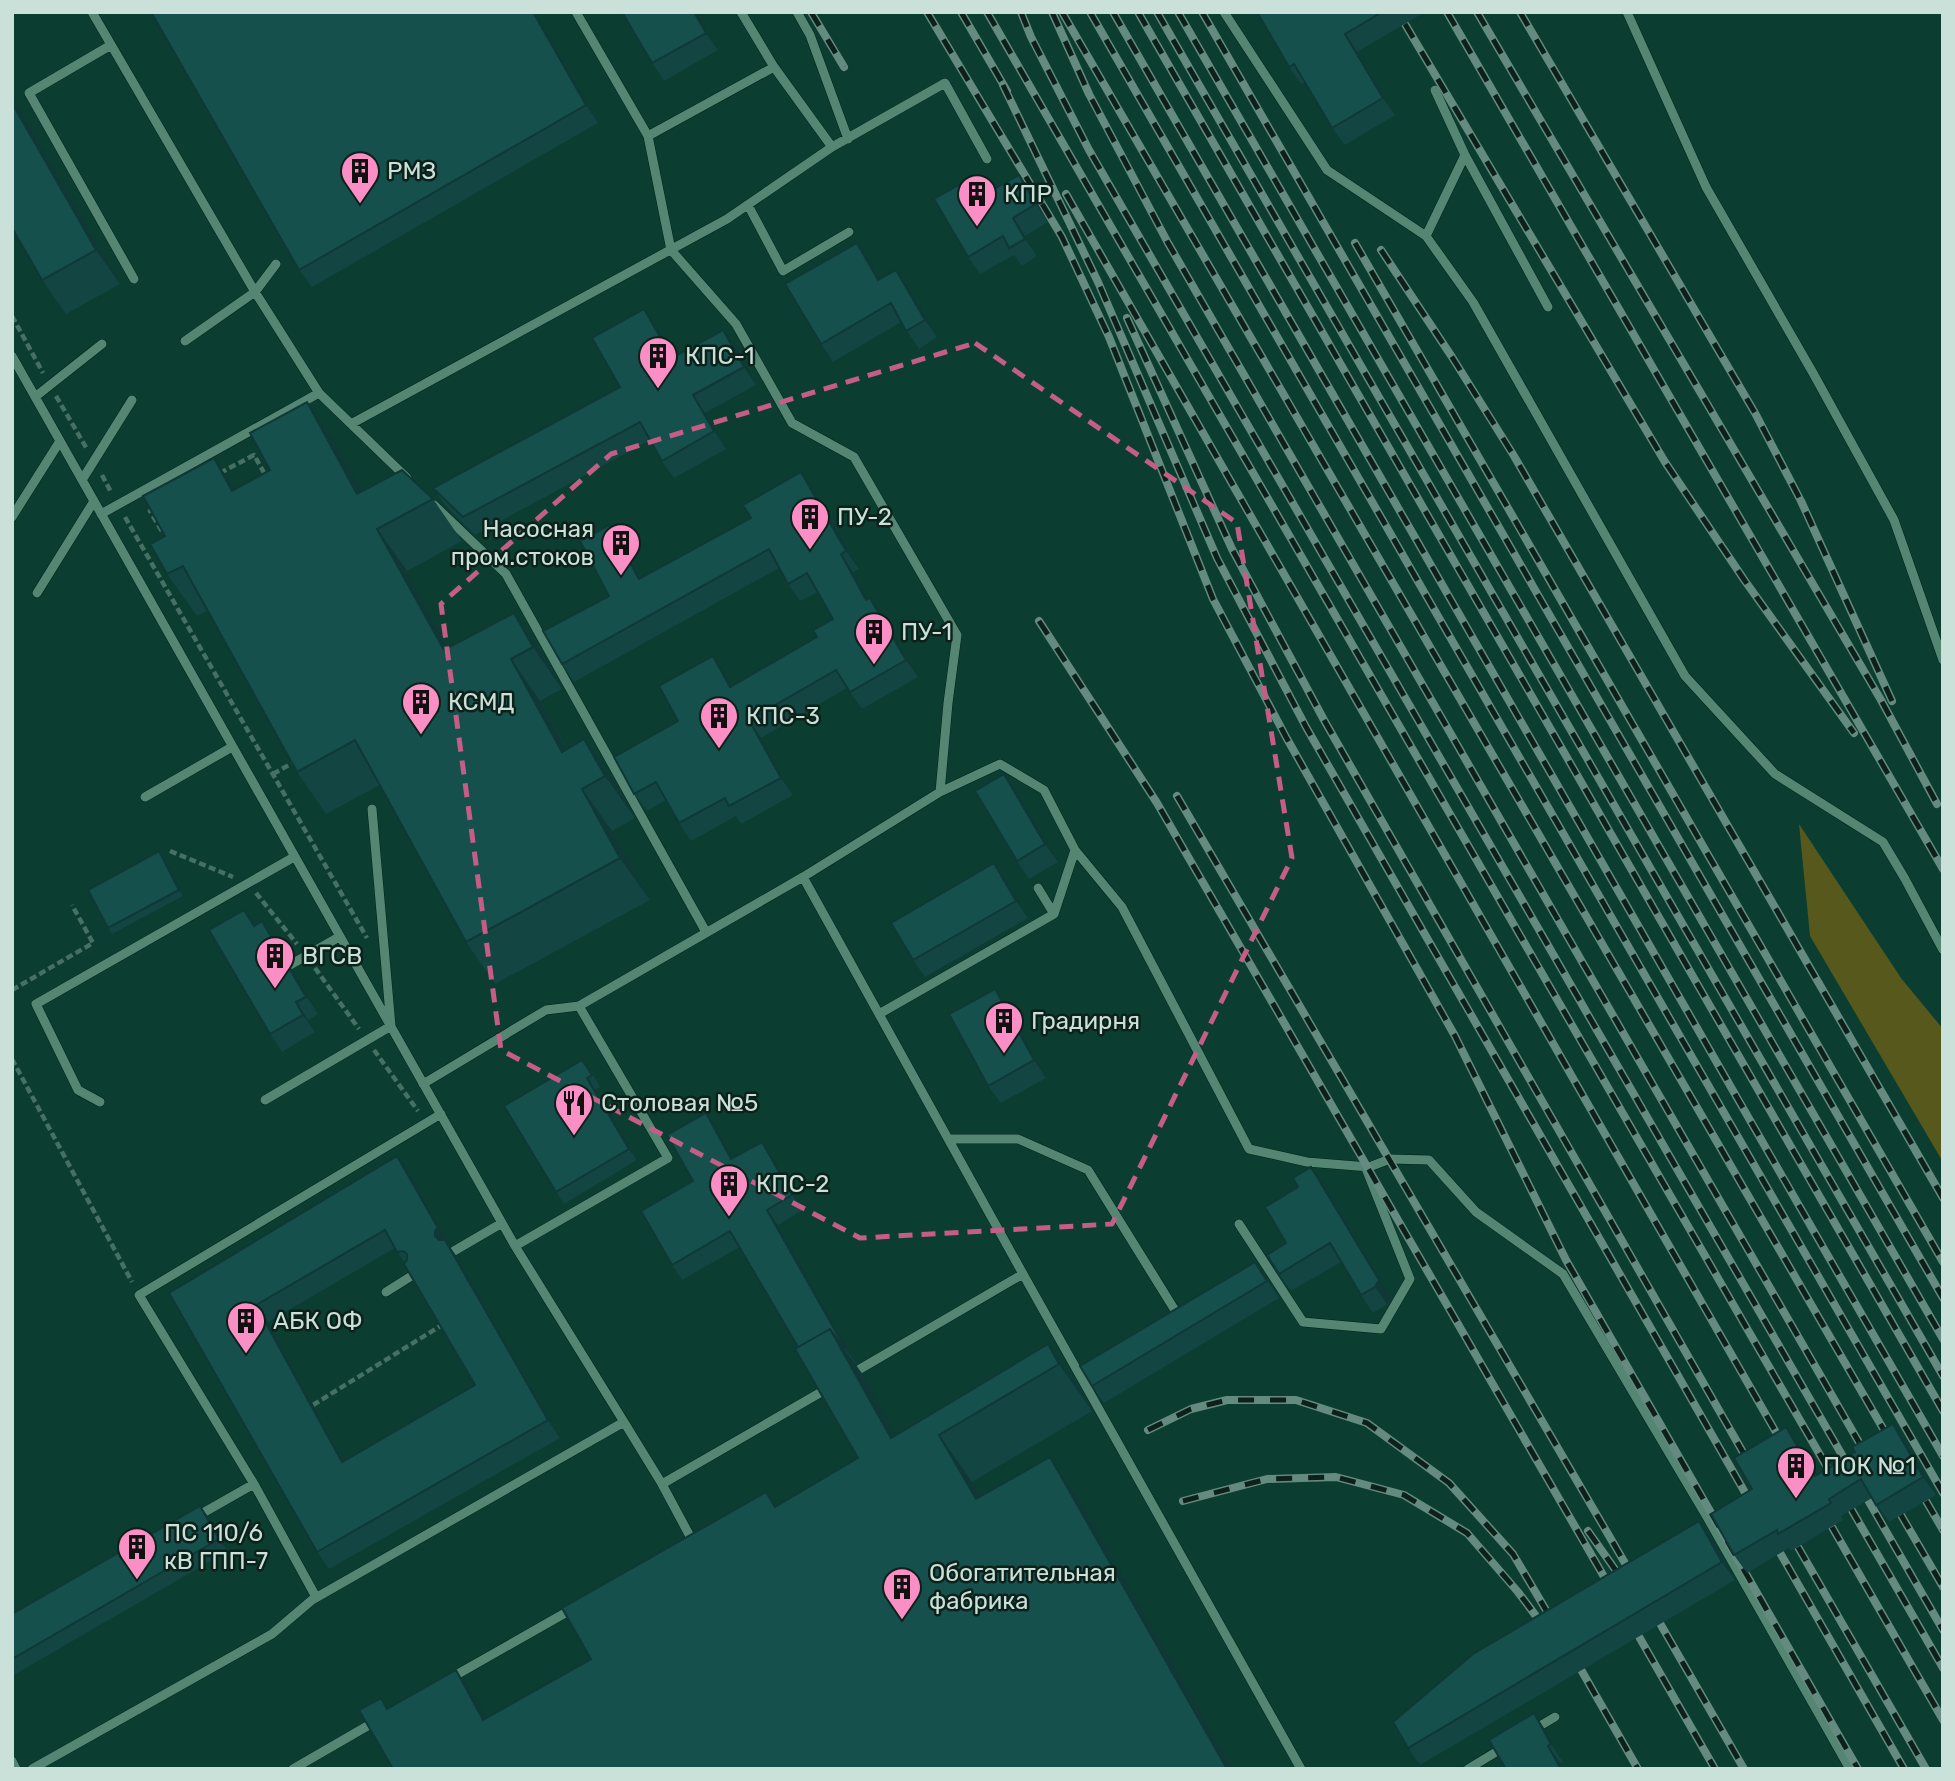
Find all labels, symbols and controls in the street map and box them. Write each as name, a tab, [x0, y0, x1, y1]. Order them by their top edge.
building icon: РМЗ	[339, 150, 381, 205]
place label: РМЗ	[387, 157, 436, 185]
building icon: КПР	[956, 173, 998, 228]
place label: КПР	[1004, 180, 1052, 208]
building icon: КПС-1	[637, 335, 679, 390]
place label: КПС-1	[685, 342, 755, 370]
building icon: ПУ-2	[789, 496, 831, 551]
place label: ПУ-2	[837, 503, 892, 531]
place label: Насосная пром.стоков	[451, 515, 594, 571]
building icon: Насосная пром.стоков	[600, 522, 642, 577]
building icon: ПУ-1	[853, 611, 895, 666]
place label: ПУ-1	[901, 618, 952, 646]
building icon: КСМД	[400, 681, 442, 736]
place label: КСМД	[448, 688, 515, 716]
building icon: КПС-3	[698, 695, 740, 750]
place label: КПС-3	[746, 702, 820, 730]
building icon: ВГСВ	[254, 935, 296, 990]
place label: ВГСВ	[302, 942, 362, 970]
building icon: Градирня	[983, 1000, 1025, 1055]
place label: Градирня	[1031, 1007, 1140, 1035]
restaurant icon: Столовая №5	[553, 1082, 595, 1137]
place label: Столовая №5	[601, 1089, 758, 1117]
building icon: КПС-2	[708, 1163, 750, 1218]
place label: КПС-2	[756, 1170, 829, 1198]
building icon: АБК ОФ	[225, 1300, 267, 1355]
place label: АБК ОФ	[273, 1307, 362, 1335]
building icon: ПОК №1	[1775, 1445, 1817, 1500]
place label: ПОК №1	[1823, 1452, 1916, 1480]
place label: ПС 110/6 кВ ГПП-7	[164, 1519, 268, 1575]
building icon: ПС 110/6 кВ ГПП-7	[116, 1526, 158, 1581]
place label: Обогатительная фабрика	[929, 1559, 1116, 1615]
building icon: Обогатительная фабрика	[881, 1566, 923, 1621]

